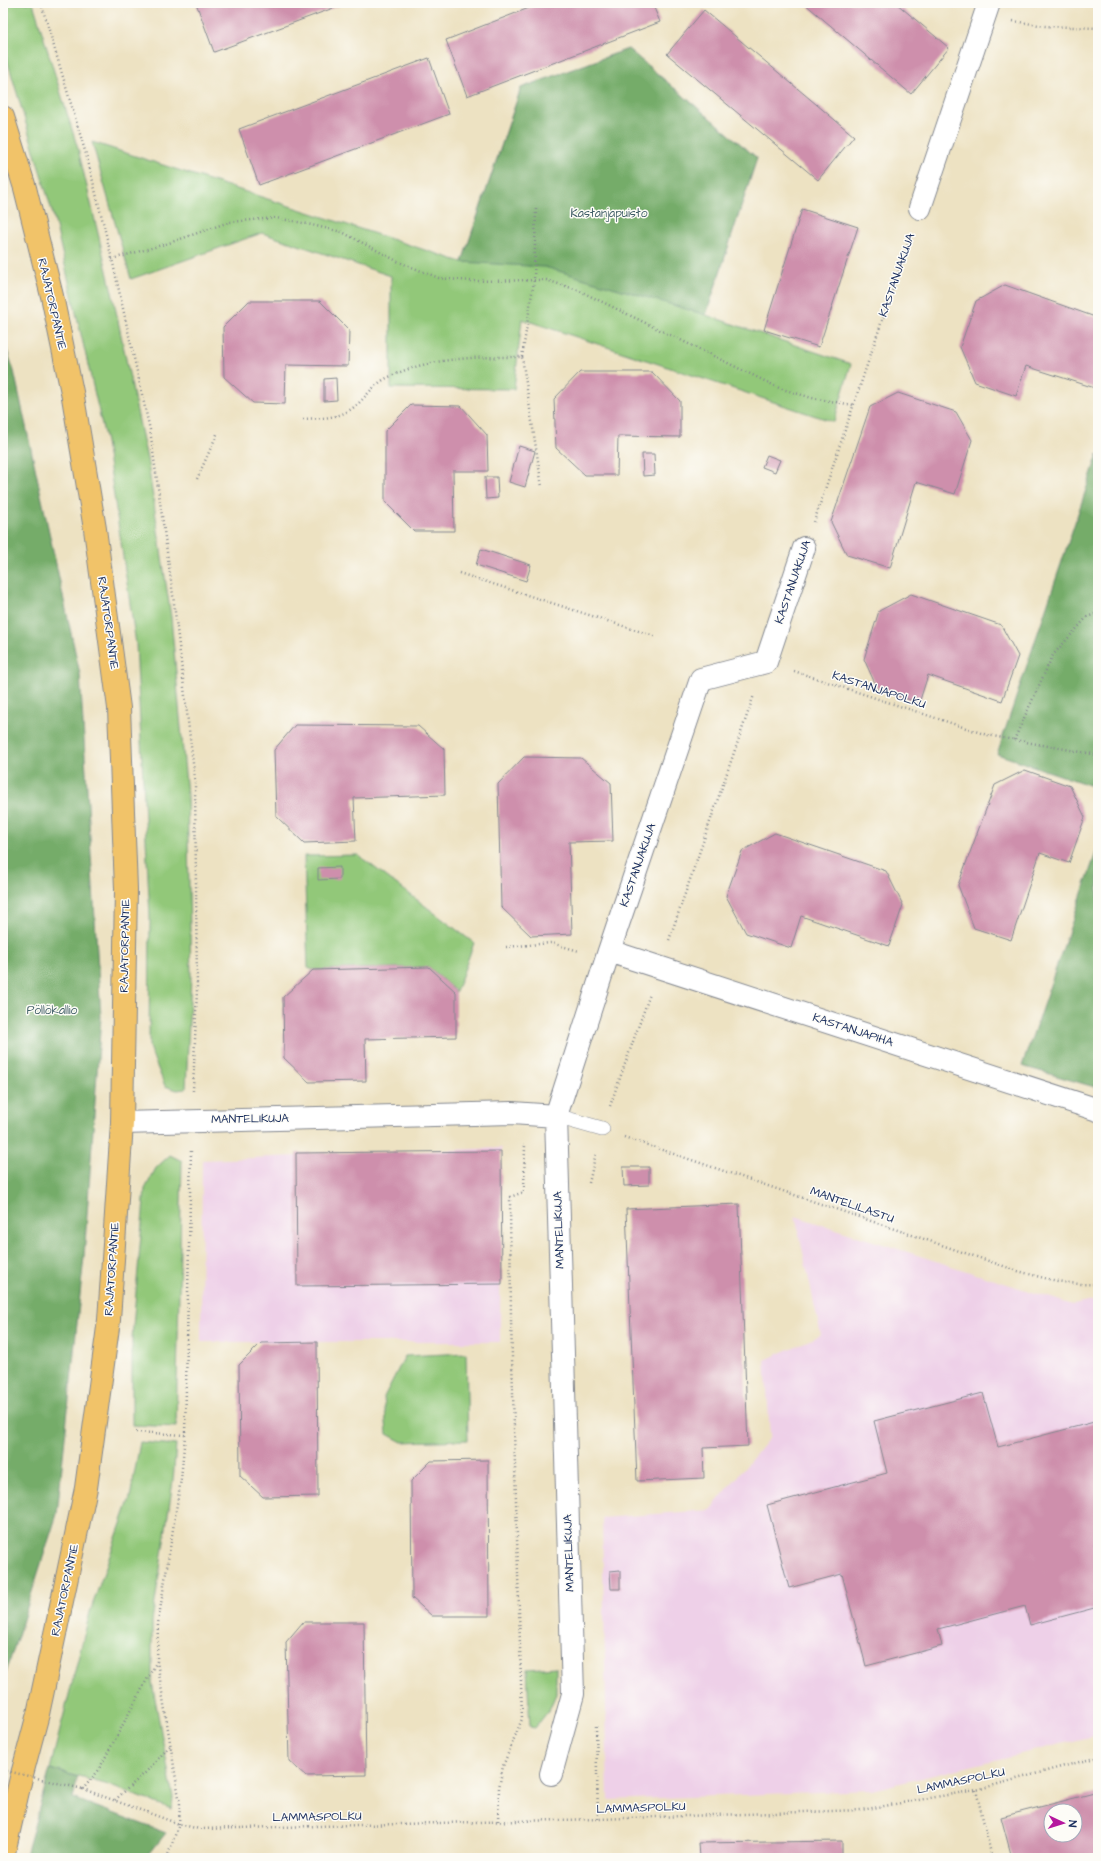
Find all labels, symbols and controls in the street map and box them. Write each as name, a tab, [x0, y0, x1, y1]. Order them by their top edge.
park label: Kastanjapuisto	[571, 205, 648, 222]
street label: KASTANJAKUJA	[875, 231, 919, 319]
street label: RAJATORPANTIE	[33, 256, 71, 352]
street label: KASTANJAKUJA	[771, 538, 815, 626]
street label: RAJATORPANTIE	[93, 575, 123, 671]
street label: KASTANJAPOLKU	[830, 667, 928, 713]
street label: KASTANJAKUJA	[616, 821, 660, 909]
street label: RAJATORPANTIE	[116, 899, 134, 993]
park label: Pöllökallio	[27, 1002, 78, 1019]
street label: KASTANJAPIHA	[811, 1009, 896, 1051]
street label: MANTELIKUJA	[211, 1110, 289, 1128]
street label: MANTELILASTU	[808, 1183, 897, 1227]
street label: MANTELIKUJA	[549, 1190, 569, 1269]
street label: RAJATORPANTIE	[100, 1222, 124, 1316]
street label: MANTELIKUJA	[559, 1513, 579, 1592]
street label: RAJATORPANTIE	[47, 1542, 83, 1638]
street label: LAMMASPOLKU	[916, 1763, 1007, 1799]
street label: LAMMASPOLKU	[596, 1798, 686, 1818]
north arrow	[1043, 1803, 1083, 1843]
street label: LAMMASPOLKU	[272, 1808, 362, 1826]
text: N	[1065, 1820, 1080, 1828]

